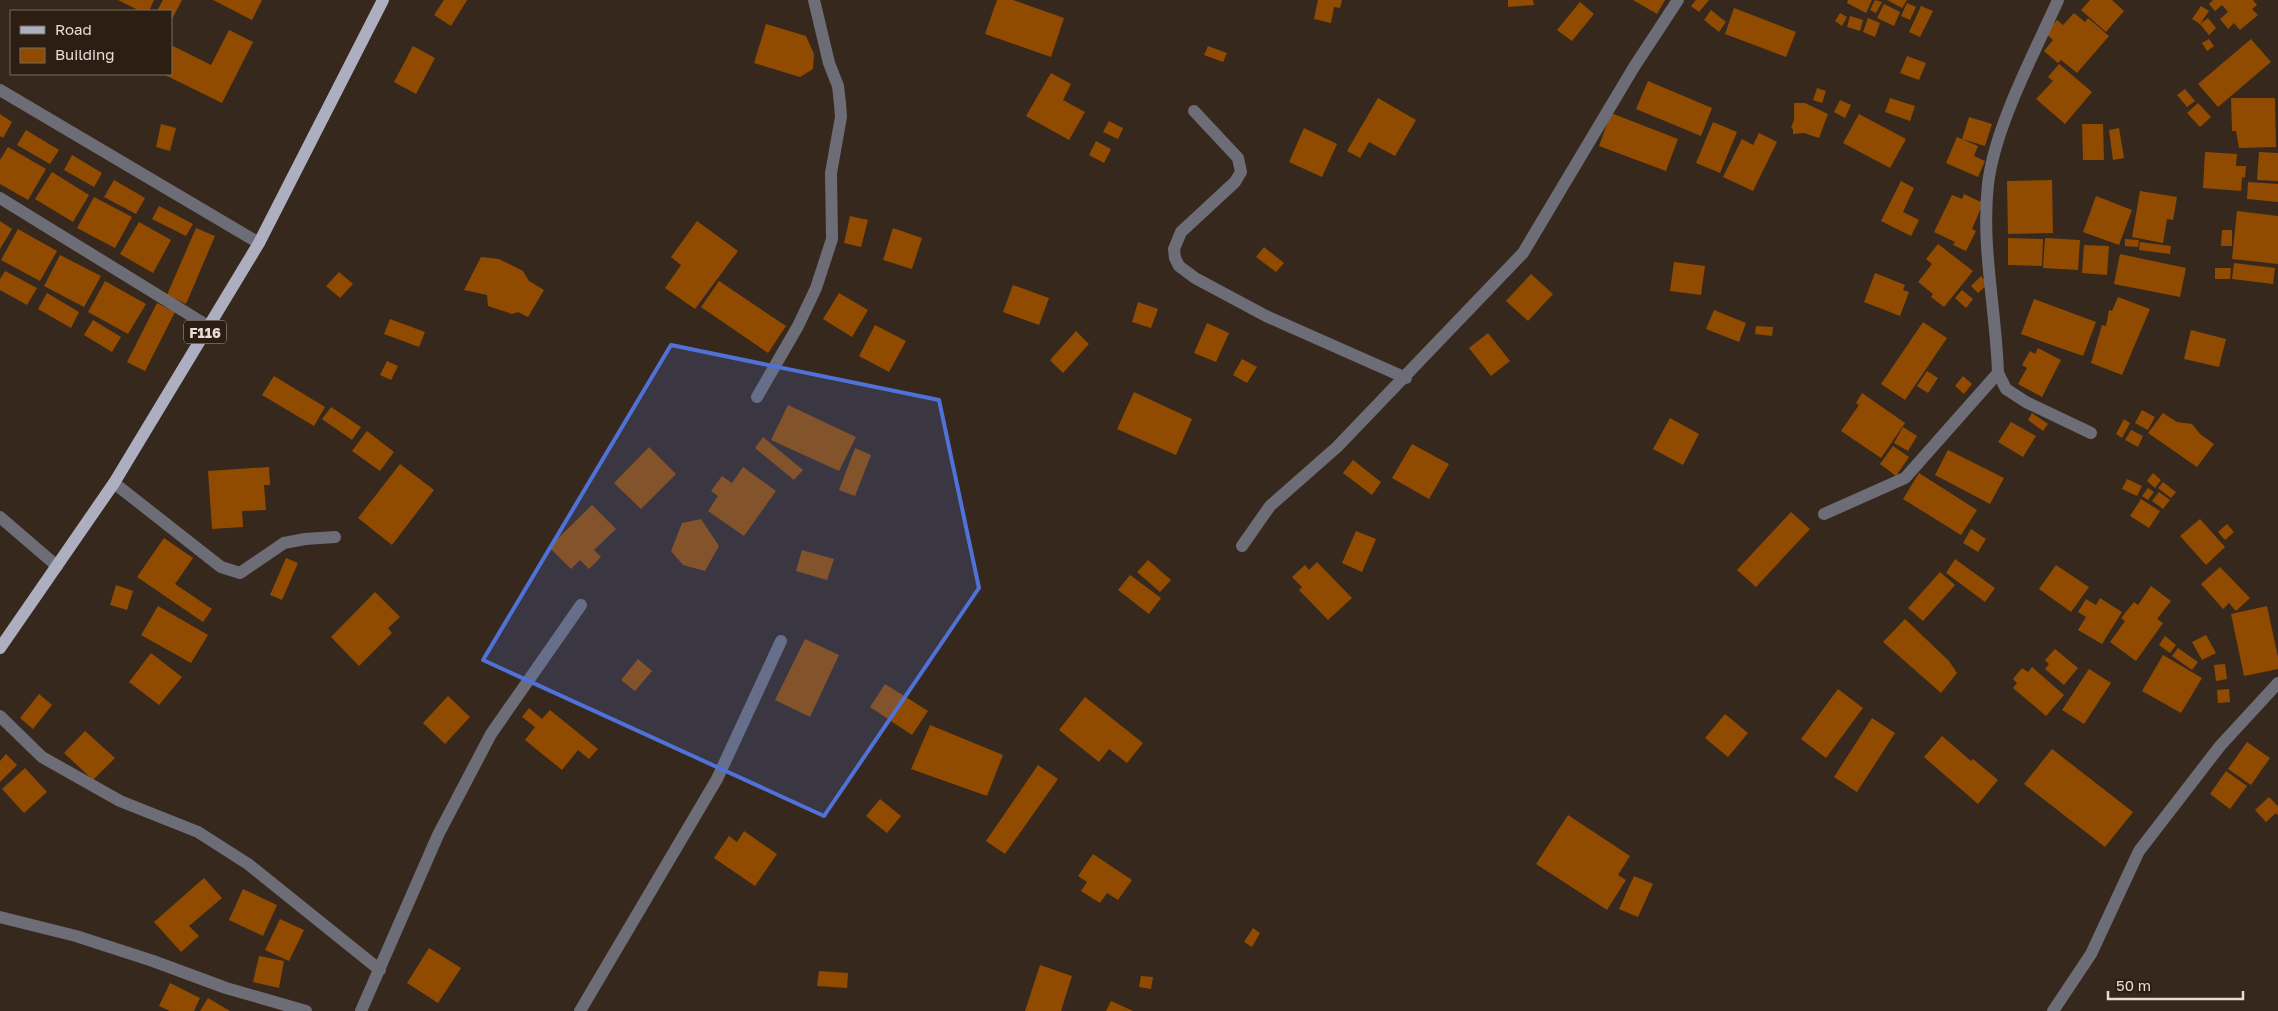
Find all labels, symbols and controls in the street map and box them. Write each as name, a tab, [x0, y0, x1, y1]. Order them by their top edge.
legend	[10, 10, 172, 75]
text: Road	[55, 20, 92, 38]
text: Building	[55, 45, 115, 63]
road number: F116	[184, 321, 226, 344]
scale bar	[2108, 968, 2243, 1000]
text: 50 m	[2116, 976, 2151, 994]

